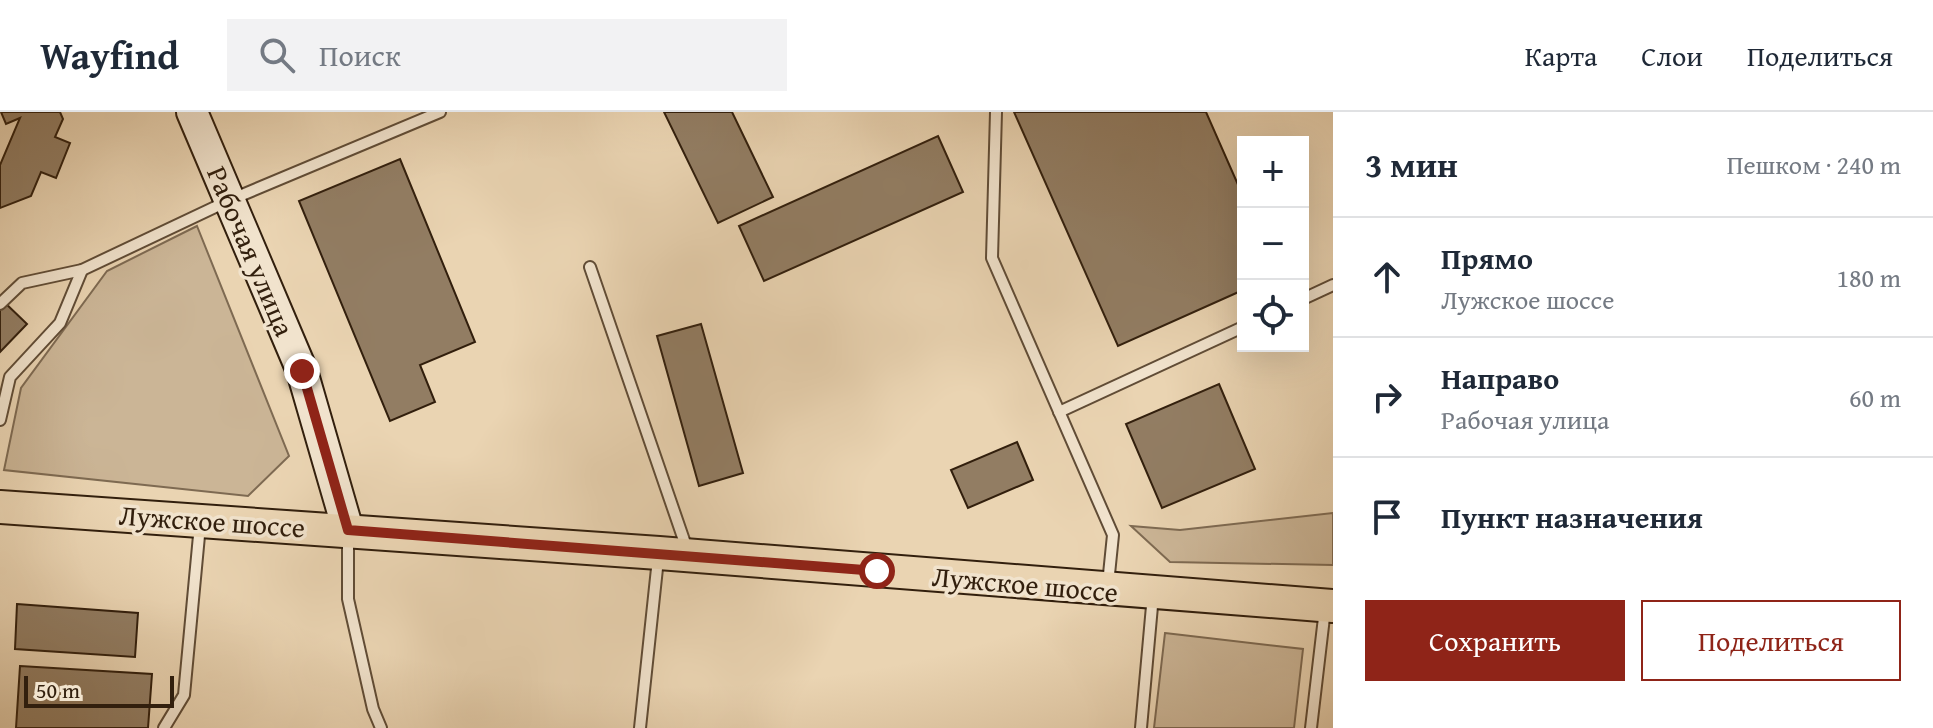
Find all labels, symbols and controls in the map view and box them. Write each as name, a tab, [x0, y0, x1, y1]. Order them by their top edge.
search box	[227, 19, 787, 91]
text: Wayfind	[40, 27, 179, 83]
icon: search	[255, 33, 299, 77]
text: Поиск	[319, 33, 401, 77]
text: Карта	[1525, 35, 1597, 76]
text: Слои	[1641, 35, 1703, 76]
text: Поделиться	[1747, 35, 1893, 76]
map controls	[1237, 136, 1309, 352]
button: +	[1237, 136, 1309, 208]
text: 3 мин	[1365, 140, 1458, 189]
text: Пешком · 240 m	[1727, 145, 1901, 184]
street label: Рабочая улица	[197, 159, 306, 343]
button: −	[1237, 208, 1309, 280]
text: Прямо	[1441, 236, 1533, 280]
icon: ahead	[1365, 255, 1409, 299]
text: 180 m	[1836, 258, 1901, 297]
button: locate	[1237, 280, 1309, 352]
text: Лужское шоссе	[1441, 280, 1614, 319]
route end	[284, 353, 320, 389]
text: Направо	[1441, 356, 1559, 400]
icon: right	[1365, 375, 1409, 419]
text: 60 m	[1849, 378, 1901, 417]
text: Рабочая улица	[1441, 400, 1609, 439]
street label: Лужское шоссе	[117, 494, 307, 547]
icon: arrive	[1365, 495, 1409, 539]
text: Пункт назначения	[1441, 495, 1703, 539]
route start	[859, 553, 895, 589]
street label: Лужское шоссе	[930, 555, 1120, 612]
button: Сохранить	[1365, 600, 1625, 681]
button: Поделиться	[1641, 600, 1901, 681]
scale bar	[24, 672, 174, 708]
text: 50 m	[36, 674, 80, 706]

